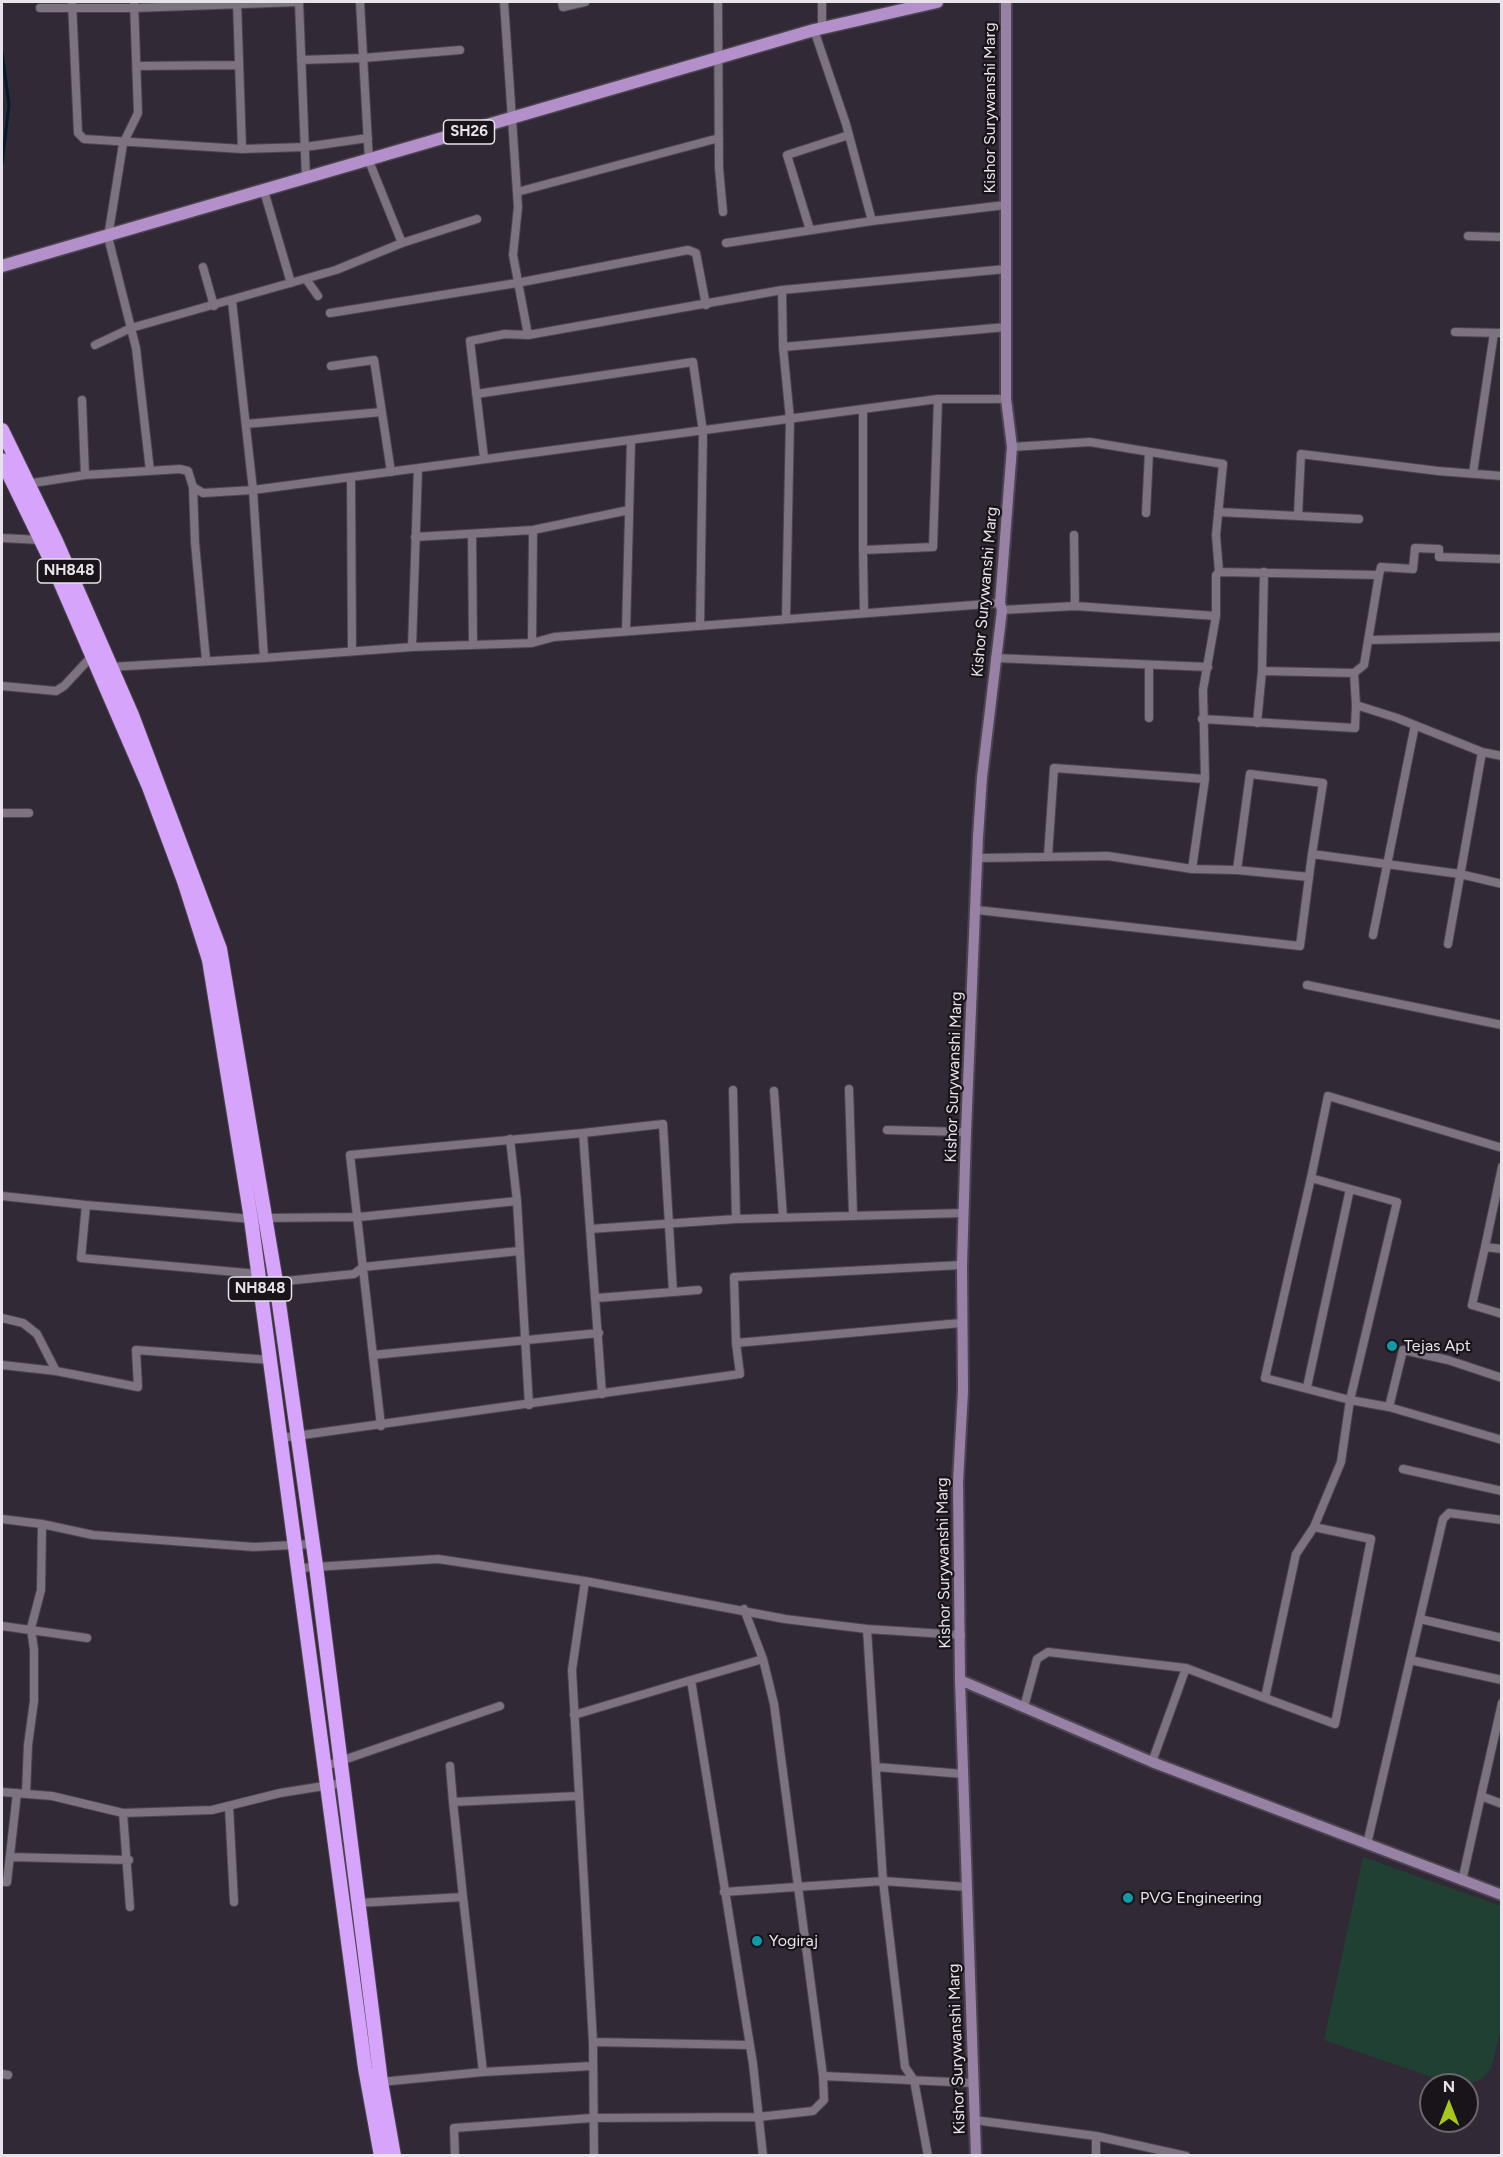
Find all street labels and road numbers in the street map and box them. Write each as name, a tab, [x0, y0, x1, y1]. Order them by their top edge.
street label: Kishor Surywanshi Marg	[980, 22, 1000, 194]
road number: SH26	[444, 120, 494, 144]
street label: Kishor Surywanshi Marg	[968, 506, 1002, 678]
road number: NH848	[38, 559, 100, 583]
street label: Kishor Surywanshi Marg	[941, 991, 967, 1163]
road number: NH848	[228, 1277, 292, 1301]
street label: Kishor Surywanshi Marg	[933, 1477, 955, 1649]
street label: Kishor Surywanshi Marg	[944, 1963, 970, 2135]

